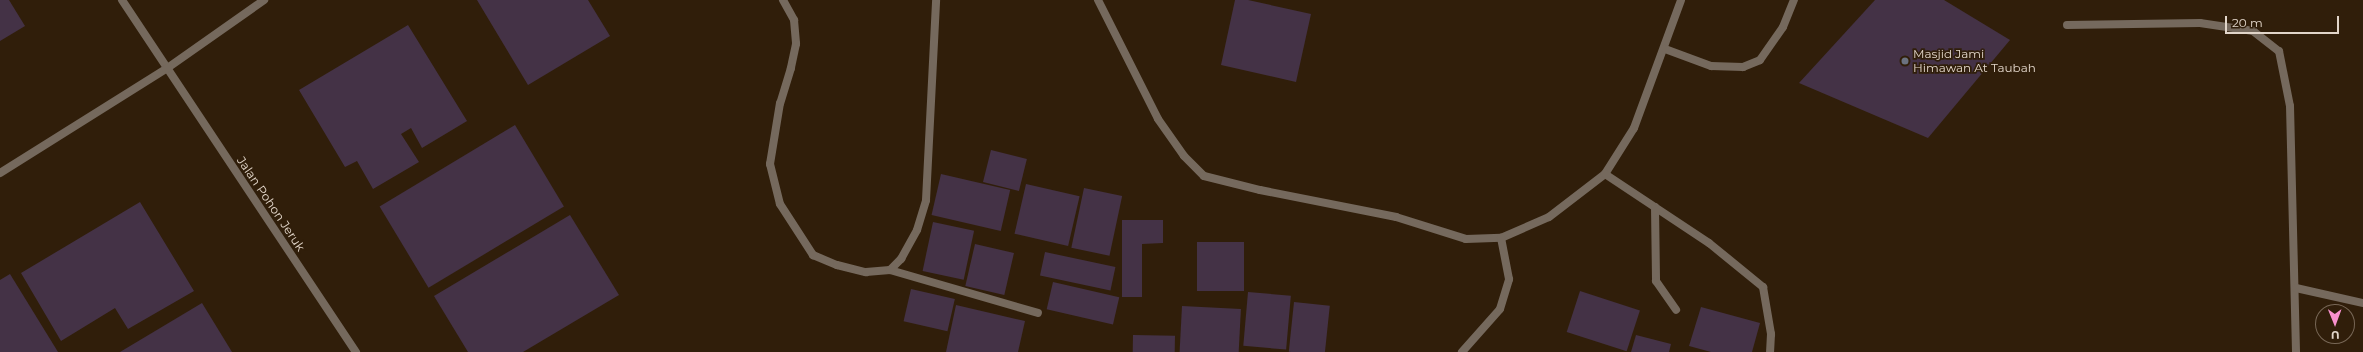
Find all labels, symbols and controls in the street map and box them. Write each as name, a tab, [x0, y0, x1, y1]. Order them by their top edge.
scale bar	[2227, 8, 2341, 34]
text: 20 m	[2232, 15, 2263, 30]
place label: Masjid Jami Himawan At Taubah	[1913, 47, 2036, 75]
marker: Masjid Jami Himawan At Taubah	[1900, 56, 1910, 66]
street label: Jalan Pohon Jeruk	[234, 154, 308, 254]
north arrow	[2315, 304, 2355, 344]
text: U	[2331, 328, 2340, 342]

